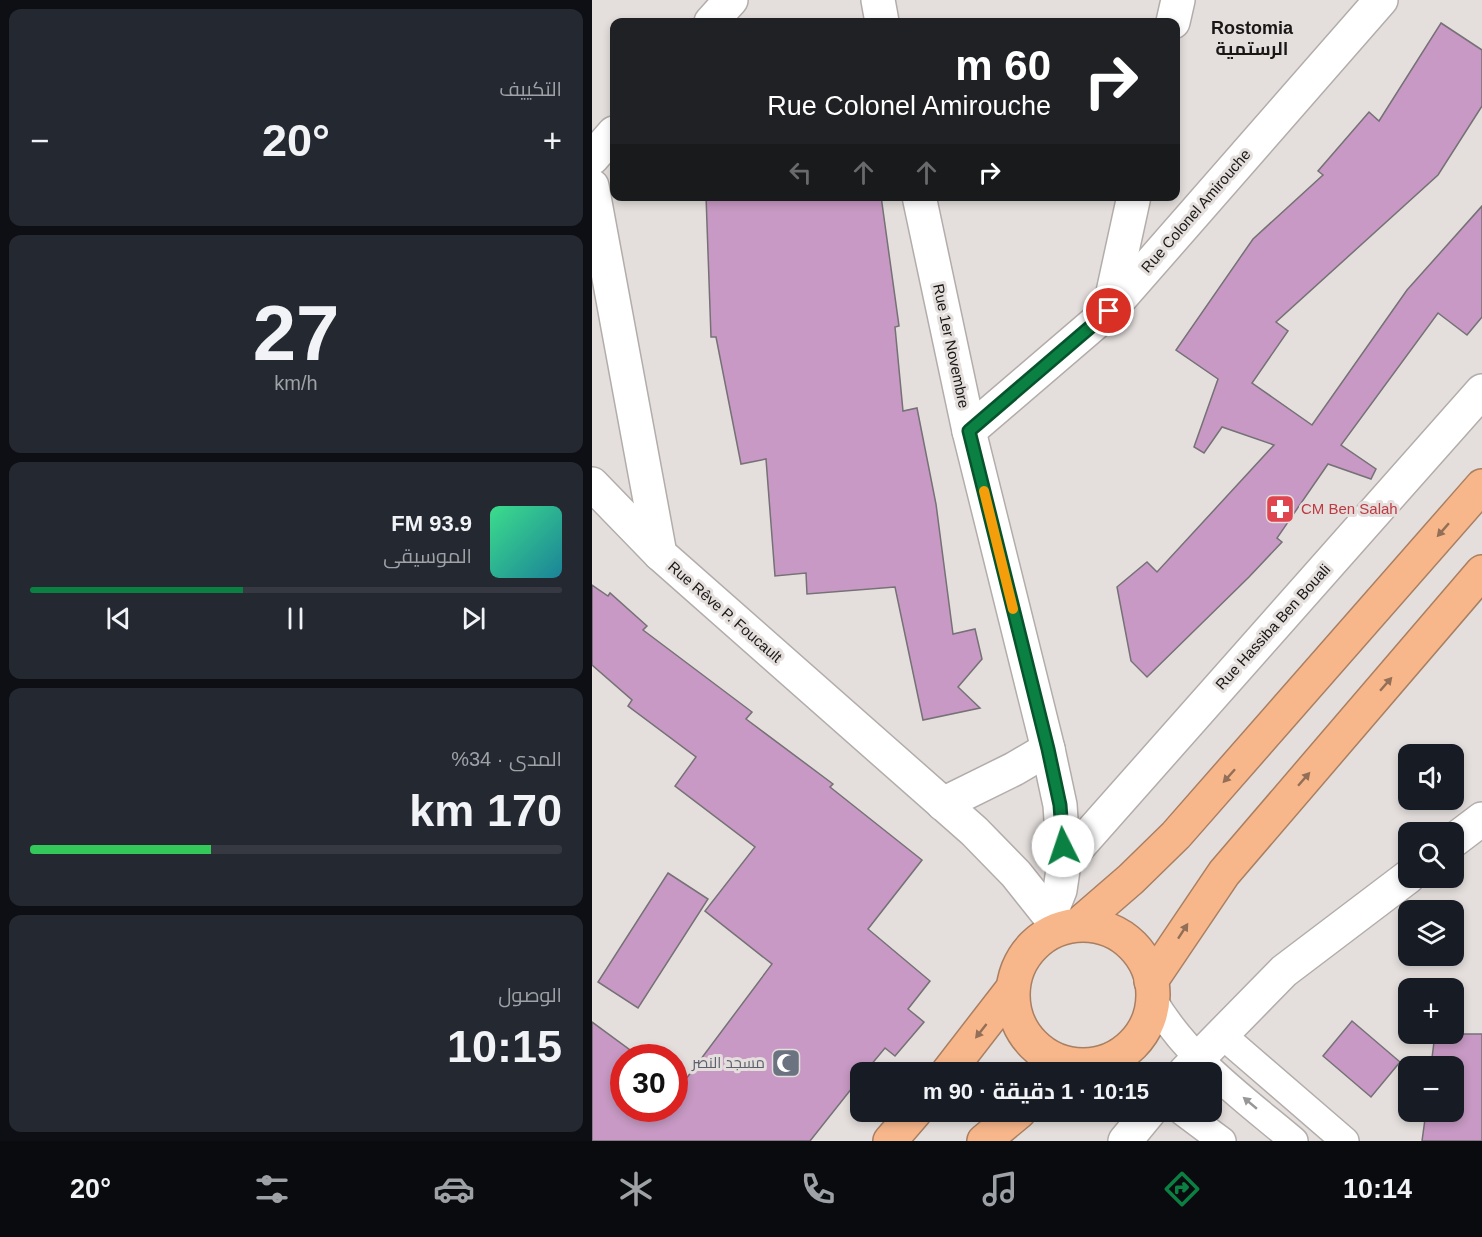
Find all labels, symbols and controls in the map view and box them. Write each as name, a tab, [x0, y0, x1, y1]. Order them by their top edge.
district label: Rostomia الرستمية	[1211, 18, 1294, 60]
text: 60 m	[955, 42, 1051, 89]
icon: right	[1072, 42, 1150, 120]
text: التكييف	[499, 78, 562, 100]
text: Rue Colonel Amirouche	[767, 91, 1051, 121]
text: 20°	[262, 115, 330, 166]
text: −	[30, 122, 49, 159]
text: +	[543, 122, 562, 159]
street label: Rue Colonel Amirouche	[1138, 146, 1254, 276]
icon: left	[784, 156, 817, 189]
icon: ahead	[847, 156, 880, 189]
icon: ahead	[910, 156, 943, 189]
icon: right	[973, 156, 1006, 189]
street label: Rue 1er Novembre	[930, 282, 973, 410]
pin	[1083, 285, 1134, 336]
text: 27	[253, 289, 339, 377]
icon: arrive	[1092, 294, 1125, 327]
text: km/h	[274, 372, 318, 394]
pharmacy icon: CM Ben Salah	[1264, 493, 1296, 525]
place label: CM Ben Salah	[1301, 500, 1398, 517]
text: 93.9 FM	[391, 511, 472, 536]
one-way arrow	[1437, 522, 1450, 537]
text: الموسيقى	[383, 545, 472, 567]
street label: Rue Rêve P. Foucault	[665, 558, 786, 666]
street label: Rue Hassiba Ben Bouali	[1212, 561, 1333, 693]
icon: previous	[102, 602, 135, 635]
icon: pause	[279, 602, 312, 635]
icon: next	[457, 602, 490, 635]
one-way arrow	[1379, 676, 1393, 691]
map controls	[1398, 744, 1464, 1122]
button: sound	[1398, 744, 1464, 810]
text: المدى · 34%	[451, 748, 562, 770]
one-way arrow	[1223, 768, 1236, 783]
one-way arrow	[1297, 772, 1310, 787]
text: 170 km	[409, 785, 562, 836]
position arrow	[1031, 814, 1095, 878]
button: search	[1398, 822, 1464, 888]
button: layers	[1398, 900, 1464, 966]
one-way arrow	[1177, 923, 1188, 939]
button: +	[1398, 978, 1464, 1044]
text: الوصول	[498, 984, 562, 1006]
text: 10:15	[447, 1021, 562, 1072]
one-way arrow	[974, 1023, 987, 1039]
speed limit sign: 30	[610, 1044, 688, 1122]
mosque icon: مسجد النصر	[770, 1047, 802, 1079]
place label: مسجد النصر	[691, 1054, 765, 1072]
button: −	[1398, 1056, 1464, 1122]
text: 10:15 · 1 دقيقة · 90 m	[923, 1079, 1149, 1104]
one-way arrow	[1242, 1098, 1257, 1110]
icon: filters	[251, 1168, 293, 1210]
icon: car	[433, 1168, 475, 1210]
icon: climate	[615, 1168, 657, 1210]
icon: phone	[797, 1168, 839, 1210]
icon: music	[979, 1168, 1021, 1210]
icon: directions	[1161, 1168, 1203, 1210]
text: 20°	[70, 1174, 111, 1204]
text: 10:14	[1343, 1174, 1412, 1204]

